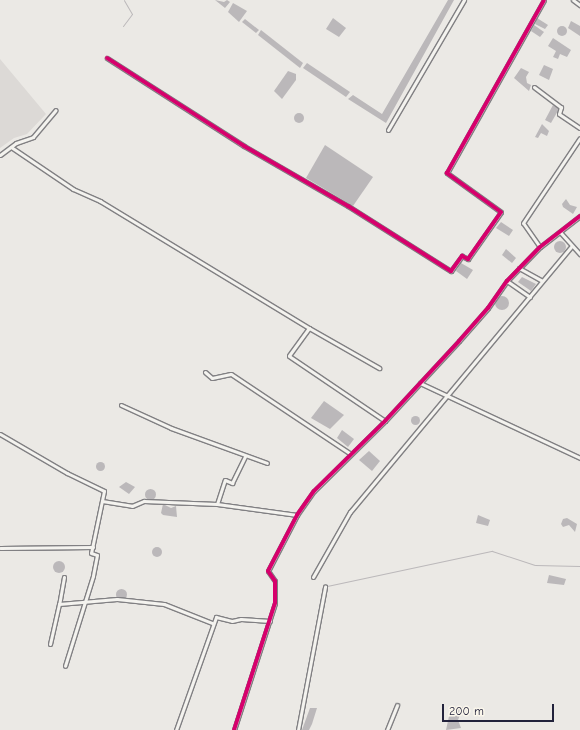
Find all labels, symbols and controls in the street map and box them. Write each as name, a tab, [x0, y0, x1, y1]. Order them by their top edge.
scale bar	[444, 696, 556, 722]
text: 200 m	[449, 704, 484, 718]

